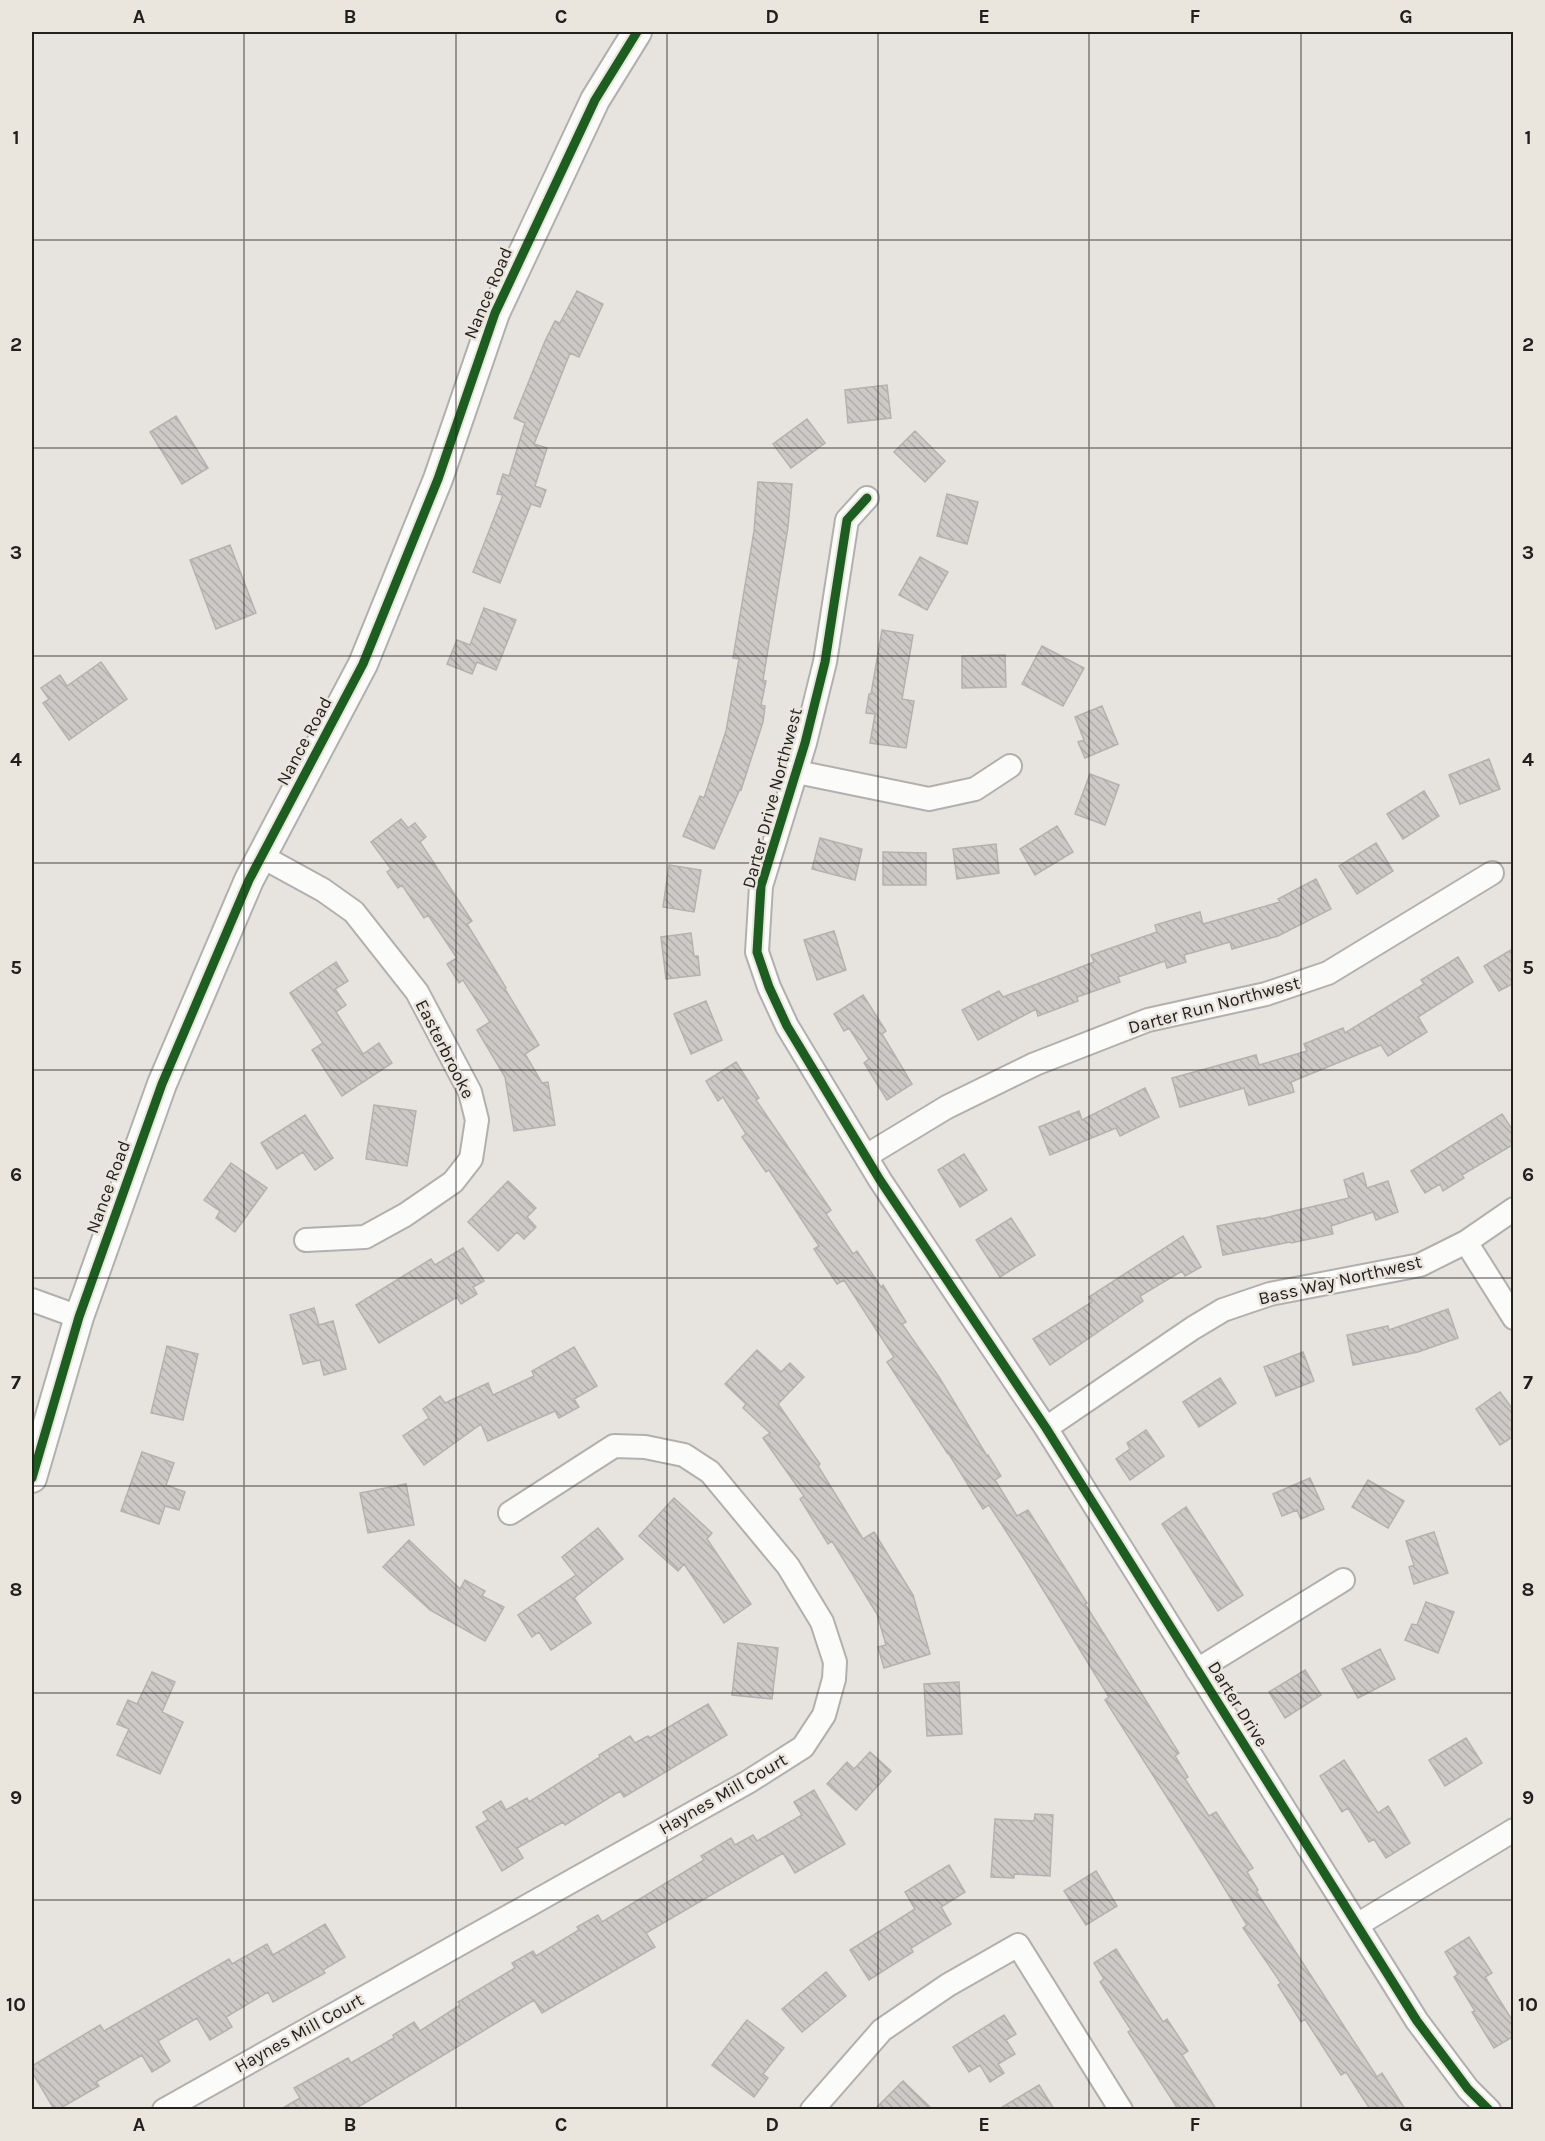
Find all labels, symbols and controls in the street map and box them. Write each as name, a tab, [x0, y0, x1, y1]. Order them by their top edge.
text: A	[133, 5, 146, 28]
text: B	[344, 5, 356, 28]
text: C	[555, 5, 567, 28]
text: D	[765, 5, 779, 28]
text: E	[978, 5, 990, 28]
text: F	[1190, 5, 1201, 28]
text: G	[1399, 5, 1413, 28]
text: 1	[12, 126, 20, 149]
text: 1	[1524, 126, 1532, 149]
street label: Nance Road	[459, 244, 517, 342]
text: 2	[10, 333, 22, 356]
text: 2	[1522, 333, 1534, 356]
text: 3	[10, 541, 22, 564]
text: 3	[1522, 541, 1534, 564]
street label: Nance Road	[271, 693, 337, 789]
street label: Darter Drive Northwest	[737, 705, 807, 891]
text: 4	[10, 748, 22, 771]
text: 4	[1522, 748, 1534, 771]
text: 5	[10, 956, 22, 979]
text: 5	[1522, 956, 1534, 979]
street label: Darter Run Northwest	[1126, 971, 1303, 1039]
street label: Easterbrooke	[411, 996, 479, 1102]
street label: Nance Road	[81, 1138, 135, 1236]
text: 6	[10, 1163, 22, 1186]
text: 6	[1522, 1163, 1534, 1186]
street label: Bass Way Northwest	[1256, 1250, 1424, 1310]
text: 7	[11, 1371, 21, 1394]
text: 7	[1523, 1371, 1533, 1394]
text: 8	[10, 1578, 22, 1601]
text: 8	[1522, 1578, 1534, 1601]
street label: Darter Drive	[1203, 1657, 1273, 1751]
street label: Haynes Mill Court	[655, 1748, 791, 1840]
text: 9	[10, 1786, 22, 1809]
text: 9	[1522, 1786, 1534, 1809]
street label: Haynes Mill Court	[231, 1988, 368, 2078]
text: 10	[6, 1993, 26, 2016]
text: 10	[1518, 1993, 1538, 2016]
text: A	[133, 2113, 146, 2136]
text: B	[344, 2113, 356, 2136]
text: C	[555, 2113, 567, 2136]
text: D	[765, 2113, 779, 2136]
text: E	[978, 2113, 990, 2136]
text: F	[1190, 2113, 1201, 2136]
text: G	[1399, 2113, 1413, 2136]

